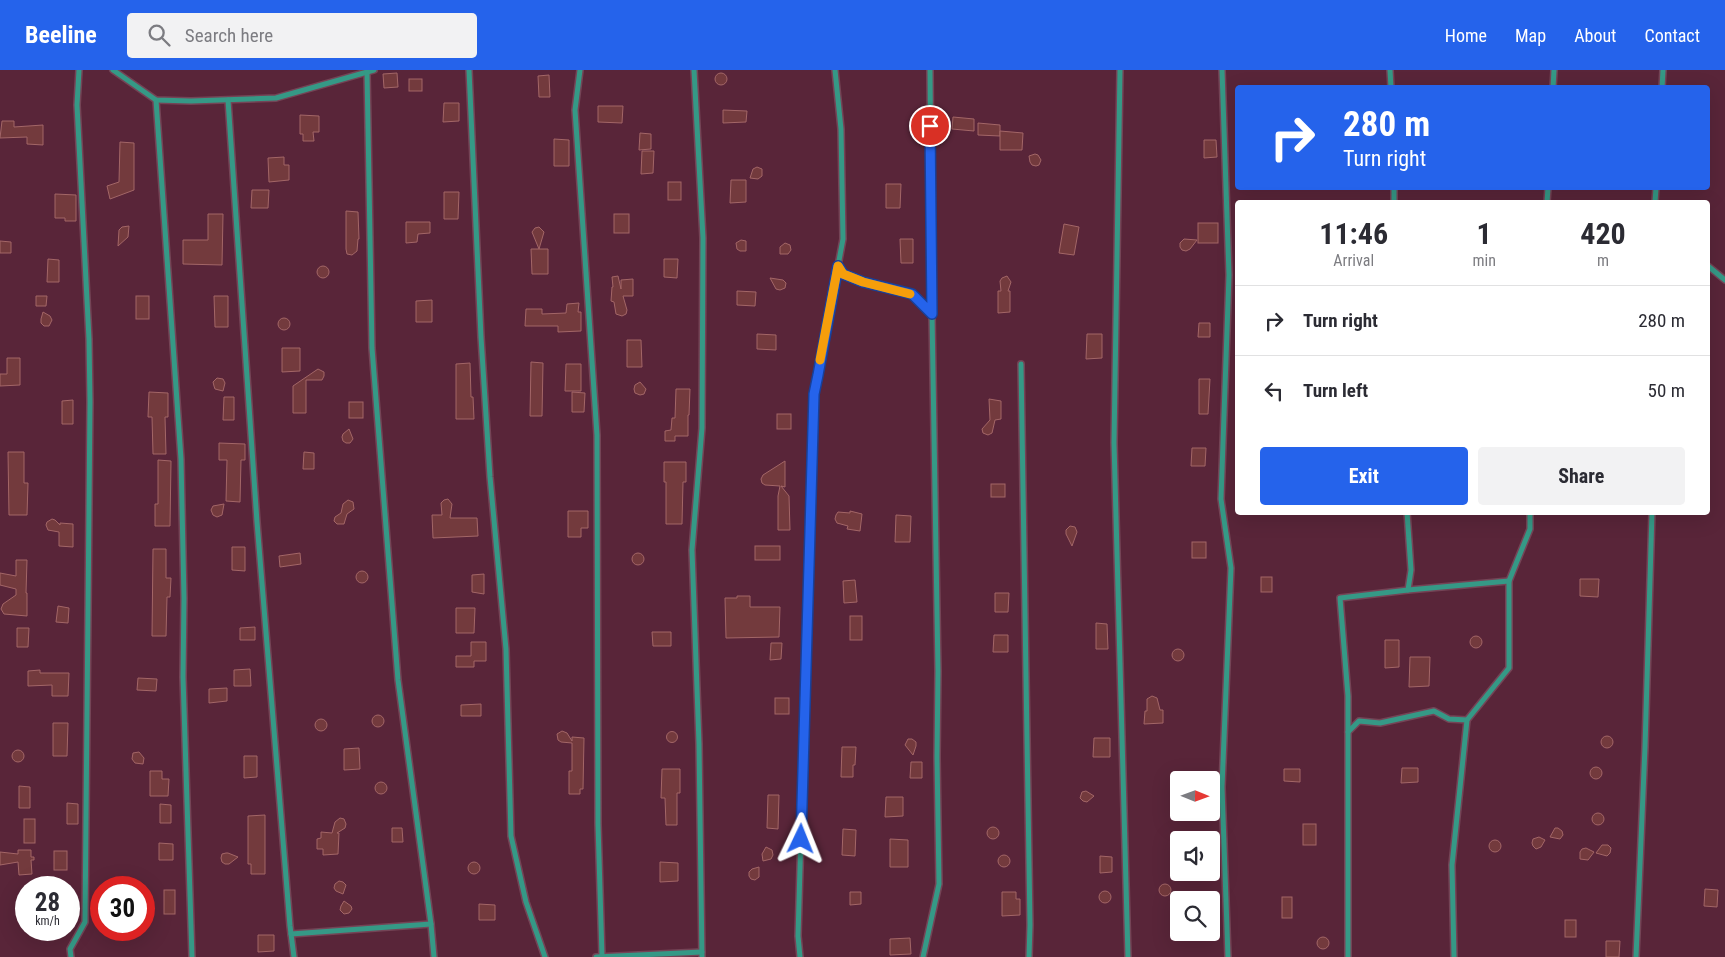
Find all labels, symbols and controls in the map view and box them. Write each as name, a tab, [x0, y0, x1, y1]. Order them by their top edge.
search box	[127, 13, 477, 58]
text: Beeline	[25, 21, 97, 49]
icon: search	[145, 21, 173, 49]
text: Search here	[185, 24, 273, 47]
text: Home	[1445, 25, 1487, 46]
text: Map	[1515, 25, 1546, 46]
text: About	[1574, 25, 1616, 46]
text: Contact	[1644, 25, 1700, 46]
text: 280 m	[1343, 104, 1430, 145]
pin	[909, 105, 951, 147]
icon: right	[1260, 105, 1325, 170]
icon: arrive	[916, 112, 944, 140]
text: Turn right	[1343, 146, 1426, 171]
text: 11:46	[1319, 216, 1388, 251]
text: 1	[1477, 216, 1492, 251]
text: 420	[1580, 216, 1626, 251]
text: Arrival	[1333, 251, 1374, 270]
text: min	[1472, 251, 1496, 270]
text: m	[1597, 251, 1609, 270]
icon: right	[1260, 307, 1288, 335]
text: Turn right	[1303, 309, 1378, 332]
text: 280 m	[1638, 309, 1685, 332]
icon: left	[1260, 377, 1288, 405]
text: Turn left	[1303, 379, 1368, 402]
text: 50 m	[1648, 379, 1685, 402]
button: Exit	[1260, 447, 1468, 505]
button: Share	[1478, 447, 1685, 505]
north arrow	[1170, 771, 1220, 821]
map controls	[1170, 771, 1220, 941]
position arrow	[774, 812, 826, 864]
button: sound	[1170, 831, 1220, 881]
speed limit sign: 30	[90, 876, 155, 941]
text: 28	[35, 888, 60, 917]
button: search	[1170, 891, 1220, 941]
text: km/h	[35, 914, 60, 928]

